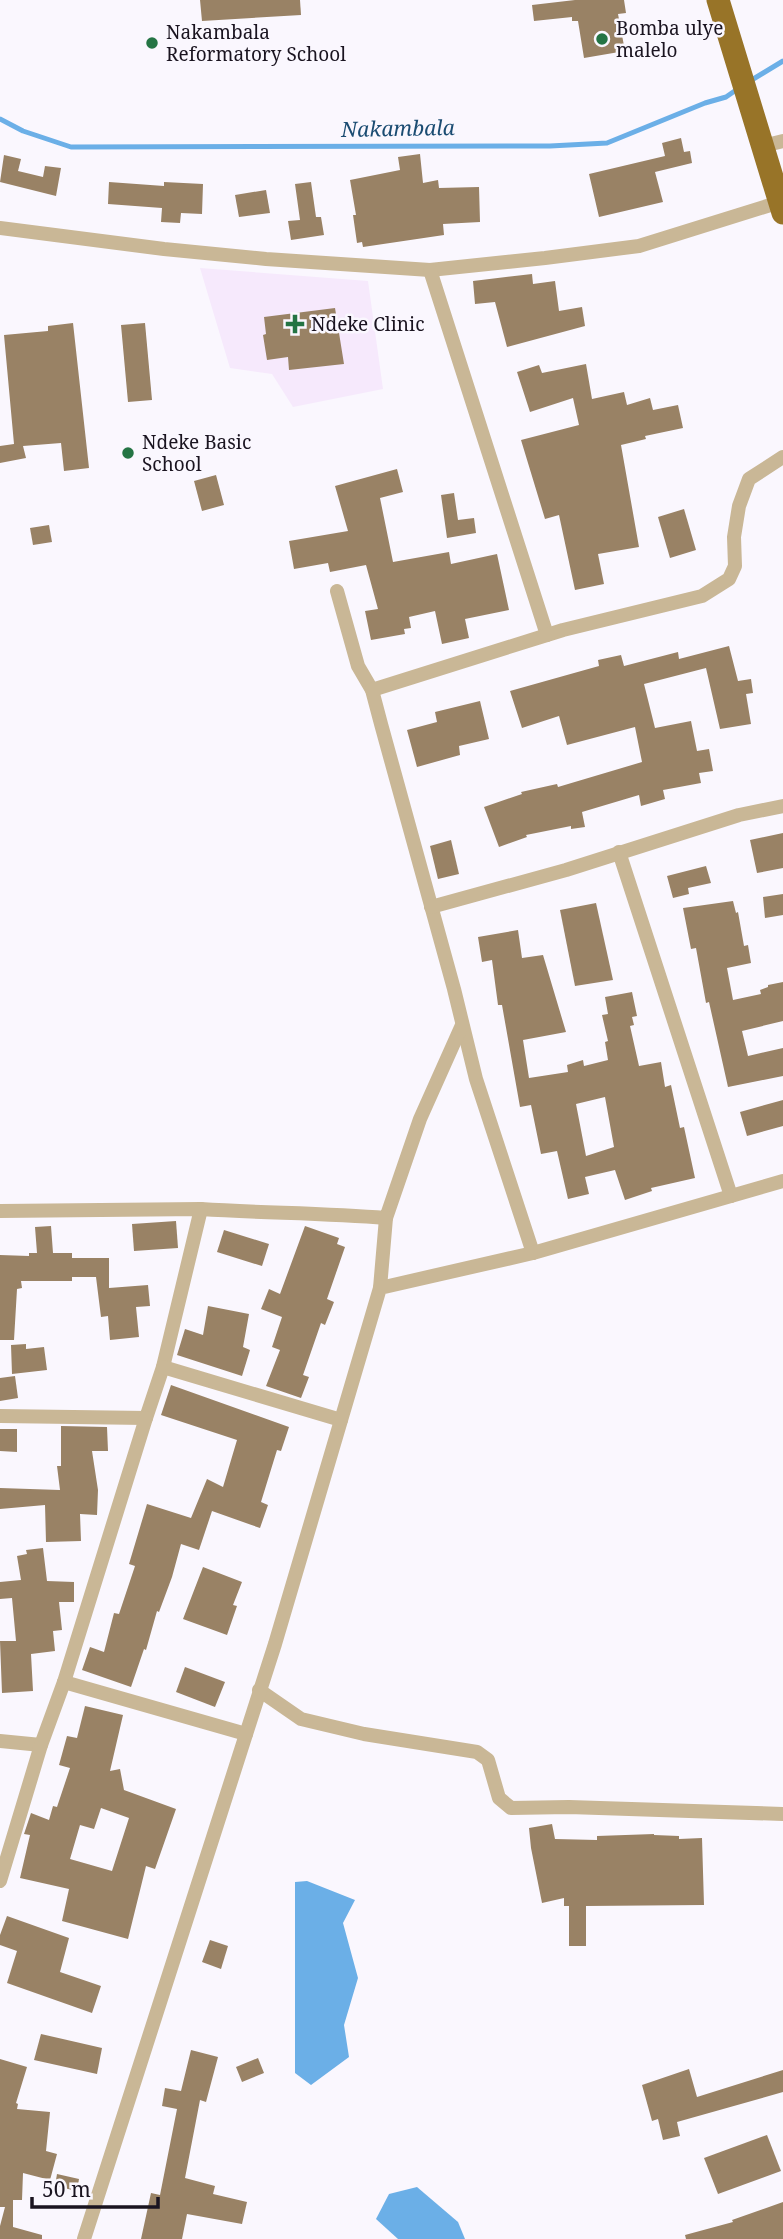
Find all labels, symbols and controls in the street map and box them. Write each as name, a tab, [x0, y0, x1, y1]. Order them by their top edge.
place label: Bomba ulye malelo	[616, 15, 724, 63]
place label: Nakambala Reformatory School	[166, 19, 346, 67]
marker: Bomba ulye malelo	[594, 31, 610, 47]
marker: Nakambala Reformatory School	[144, 35, 160, 51]
water label: Nakambala	[340, 113, 456, 143]
place label: Ndeke Clinic	[311, 311, 425, 337]
marker: Ndeke Clinic	[285, 314, 305, 334]
place label: Ndeke Basic School	[142, 429, 251, 477]
marker: Ndeke Basic School	[120, 445, 136, 461]
scale bar	[32, 2166, 158, 2210]
text: 50 m	[42, 2175, 91, 2203]

